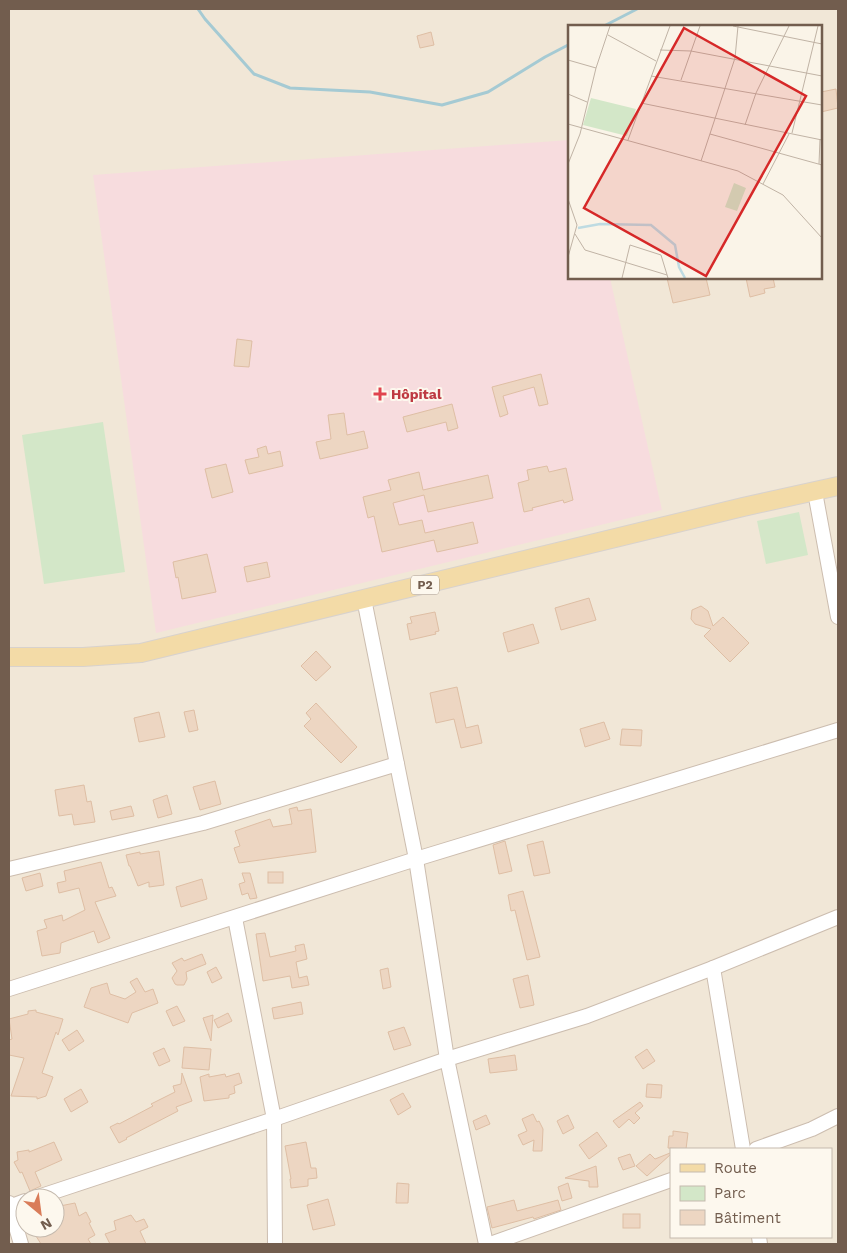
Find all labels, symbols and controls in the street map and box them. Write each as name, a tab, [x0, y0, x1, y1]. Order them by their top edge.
inset map	[568, 25, 822, 279]
place label: Hôpital	[391, 386, 442, 402]
marker: Hôpital	[373, 387, 387, 401]
road number: P2	[411, 576, 439, 594]
legend	[670, 1148, 832, 1238]
text: Route	[714, 1159, 757, 1177]
text: Parc	[714, 1184, 746, 1202]
north arrow	[15, 1188, 65, 1238]
text: Bâtiment	[714, 1209, 781, 1227]
text: N	[38, 1215, 55, 1234]

